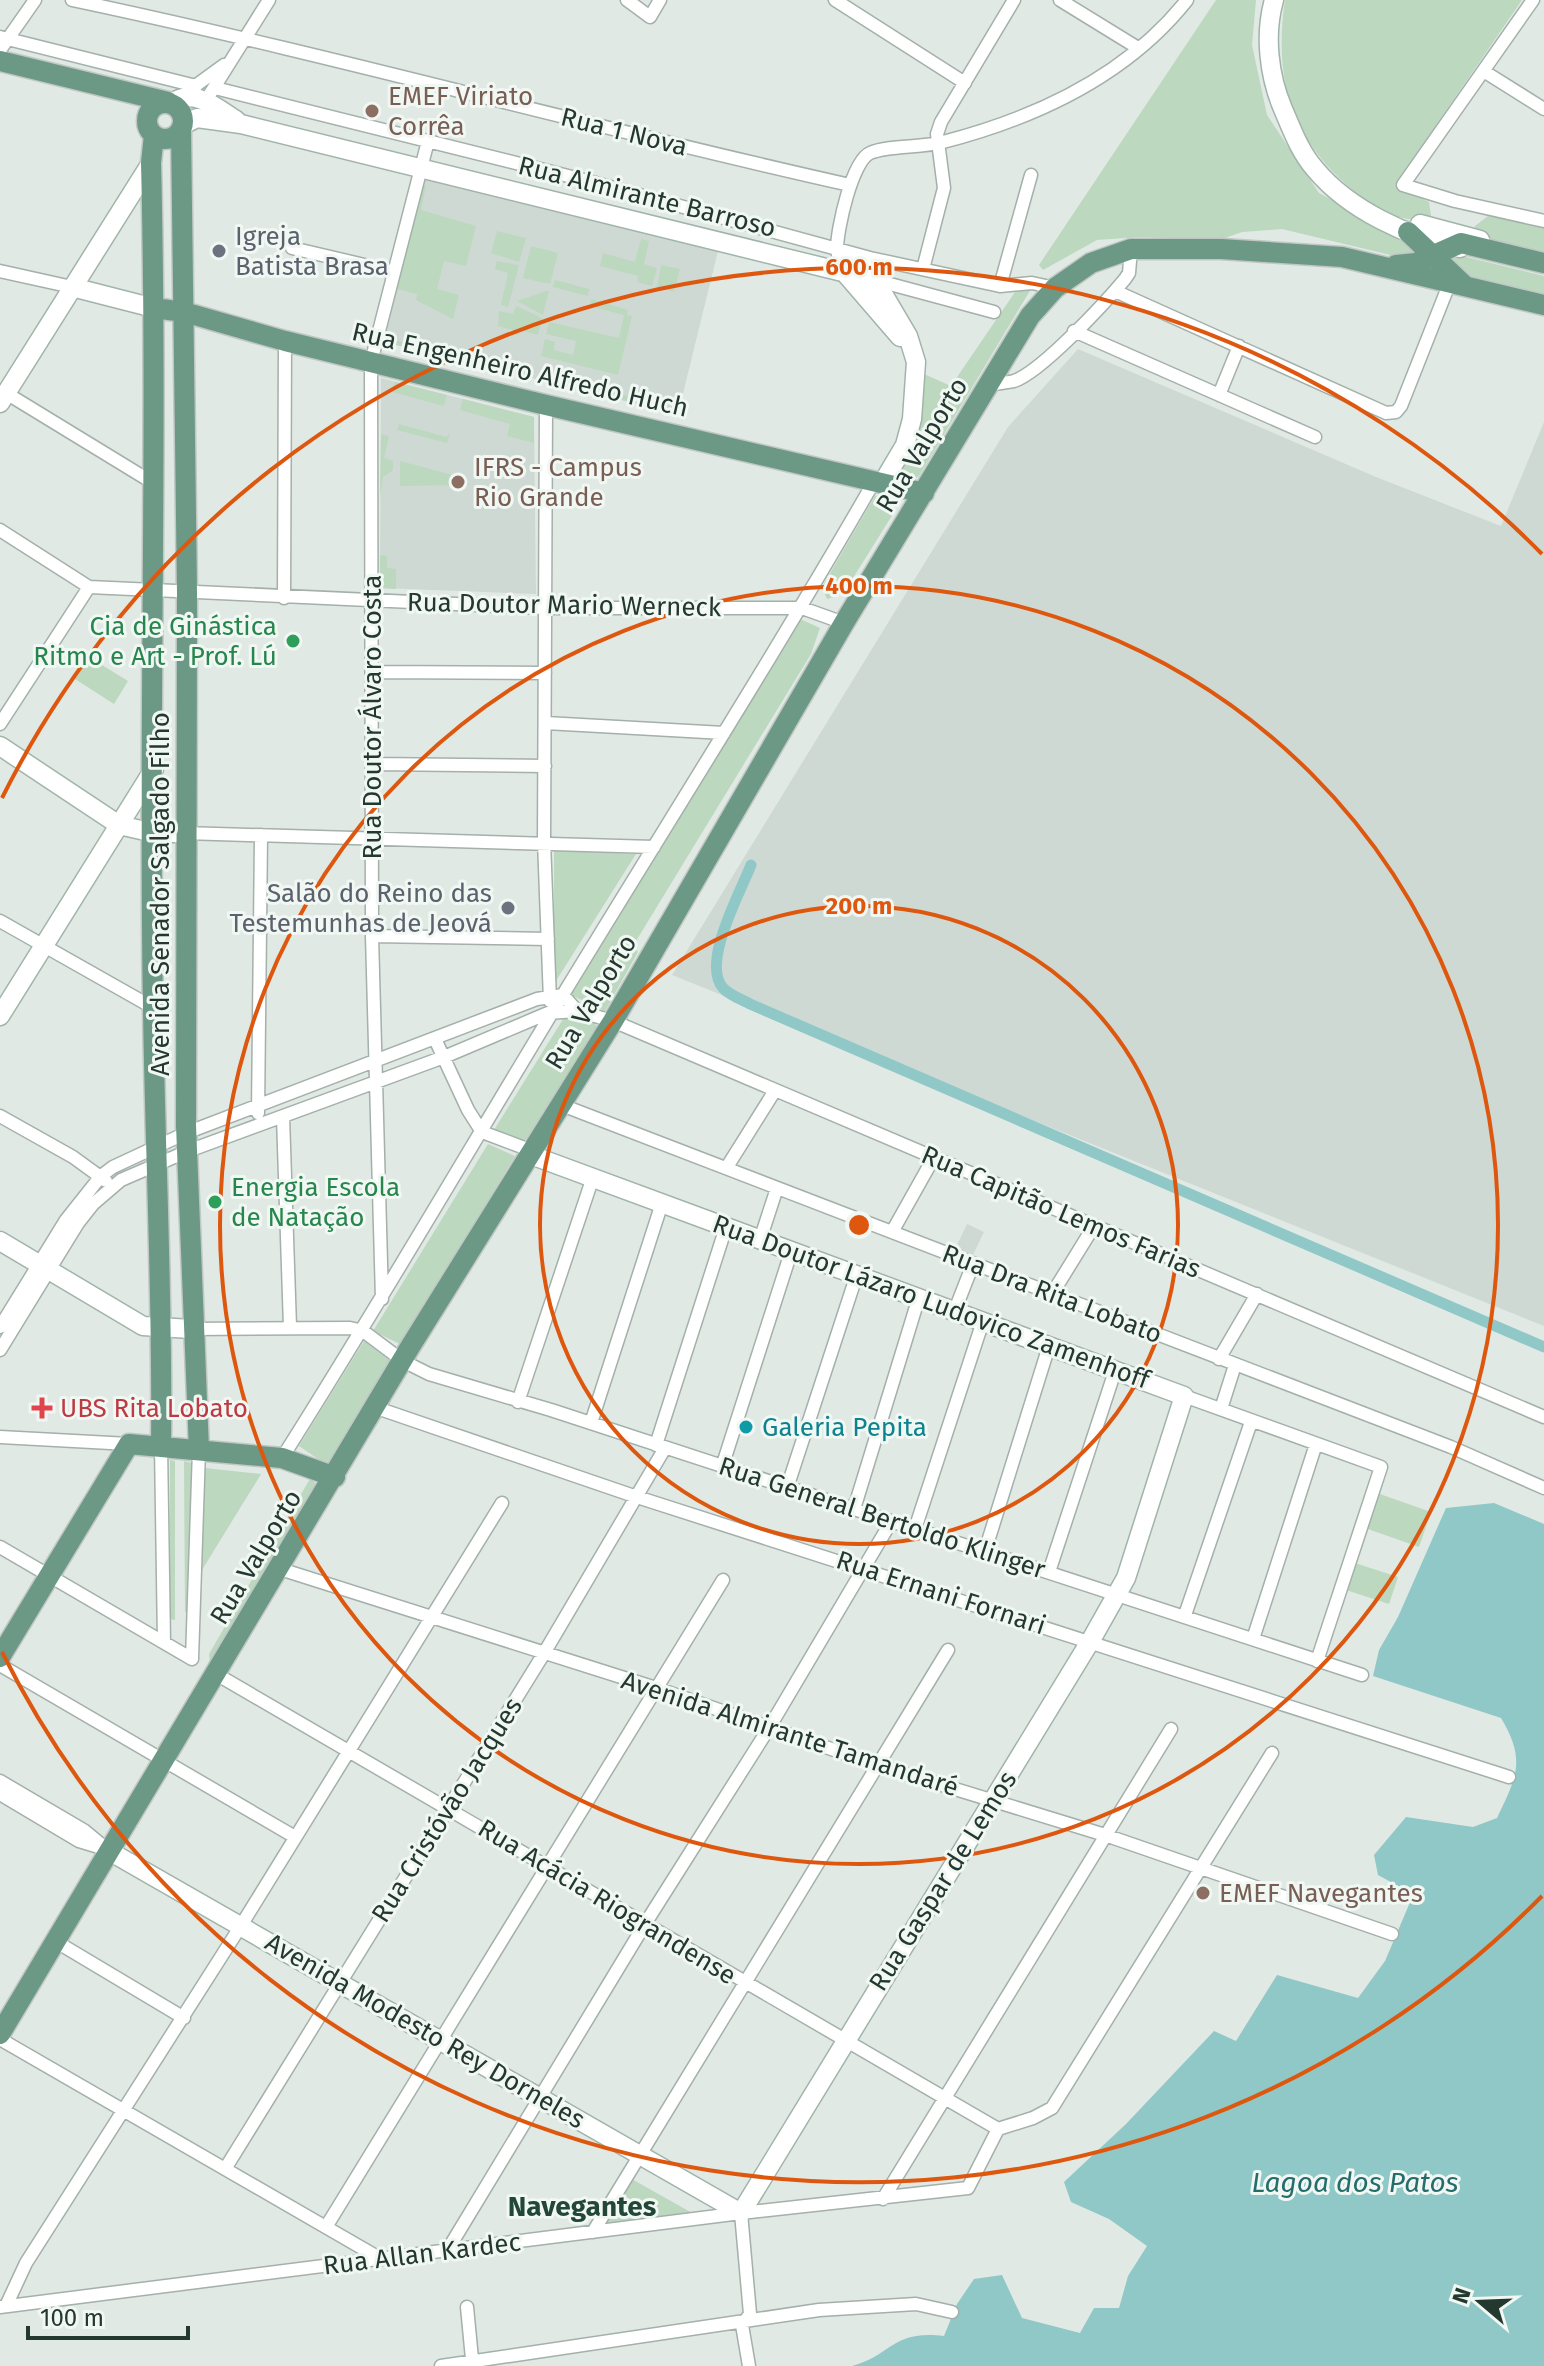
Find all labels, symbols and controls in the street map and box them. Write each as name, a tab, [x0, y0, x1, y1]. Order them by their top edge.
place label: EMEF Viriato Corrêa	[388, 81, 533, 142]
street label: Rua 1 Nova	[557, 101, 691, 163]
marker: EMEF Viriato Corrêa	[363, 102, 381, 120]
street label: Rua Almirante Barroso	[515, 150, 779, 244]
place label: Igreja Batista Brasa	[235, 221, 389, 282]
marker: Igreja Batista Brasa	[210, 242, 228, 260]
text: 600 m	[825, 253, 893, 281]
street label: Rua Engenheiro Alfredo Huch	[349, 316, 691, 424]
street label: Rua Valporto	[870, 372, 974, 518]
place label: IFRS - Campus Rio Grande	[474, 452, 642, 513]
marker: IFRS - Campus Rio Grande	[449, 473, 467, 491]
text: 400 m	[825, 572, 893, 600]
street label: Rua Doutor Álvaro Costa	[357, 575, 388, 859]
street label: Rua Doutor Mario Werneck	[407, 587, 722, 623]
place label: Cia de Ginástica Ritmo e Art - Prof. Lú	[33, 611, 277, 672]
marker: Cia de Ginástica Ritmo e Art - Prof. Lú	[284, 632, 302, 650]
street label: Avenida Senador Salgado Filho	[145, 712, 176, 1076]
place label: Salão do Reino das Testemunhas de Jeová	[229, 878, 492, 939]
text: 200 m	[826, 892, 892, 920]
marker: Salão do Reino das Testemunhas de Jeová	[499, 899, 517, 917]
street label: Rua Valporto	[539, 929, 643, 1075]
street label: Rua Capitão Lemos Farias	[917, 1139, 1205, 1285]
place label: Energia Escola de Natação	[231, 1172, 400, 1233]
marker: Energia Escola de Natação	[206, 1193, 224, 1211]
street label: Rua Doutor Lázaro Ludovico Zamenhoff	[708, 1208, 1156, 1396]
centre of rings	[845, 1211, 873, 1239]
street label: Rua Dra Rita Lobato	[938, 1238, 1166, 1350]
place label: UBS Rita Lobato	[60, 1393, 248, 1424]
marker: UBS Rita Lobato	[31, 1397, 53, 1419]
place label: Galeria Pepita	[762, 1412, 927, 1443]
marker: Galeria Pepita	[737, 1418, 755, 1436]
street label: Rua General Bertoldo Klinger	[715, 1450, 1049, 1586]
street label: Rua Valporto	[204, 1484, 308, 1630]
street label: Rua Ernani Fornari	[832, 1545, 1050, 1641]
street label: Avenida Almirante Tamandaré	[618, 1665, 962, 1803]
street label: Rua Cristóvão Jacques	[365, 1692, 529, 1928]
street label: Rua Gaspar de Lemos	[863, 1765, 1023, 1997]
street label: Rua Acácia Riograndense	[472, 1813, 742, 1991]
place label: EMEF Navegantes	[1219, 1878, 1423, 1909]
marker: EMEF Navegantes	[1194, 1884, 1212, 1902]
street label: Avenida Modesto Rey Dorneles	[260, 1927, 590, 2135]
water label: Lagoa dos Patos	[1251, 2166, 1459, 2199]
district label: Navegantes	[508, 2190, 656, 2223]
street label: Rua Allan Kardec	[321, 2226, 523, 2282]
north arrow	[1440, 2262, 1520, 2342]
text: N	[1446, 2284, 1477, 2307]
scale bar	[28, 2290, 188, 2340]
text: 100 m	[40, 2304, 104, 2332]

